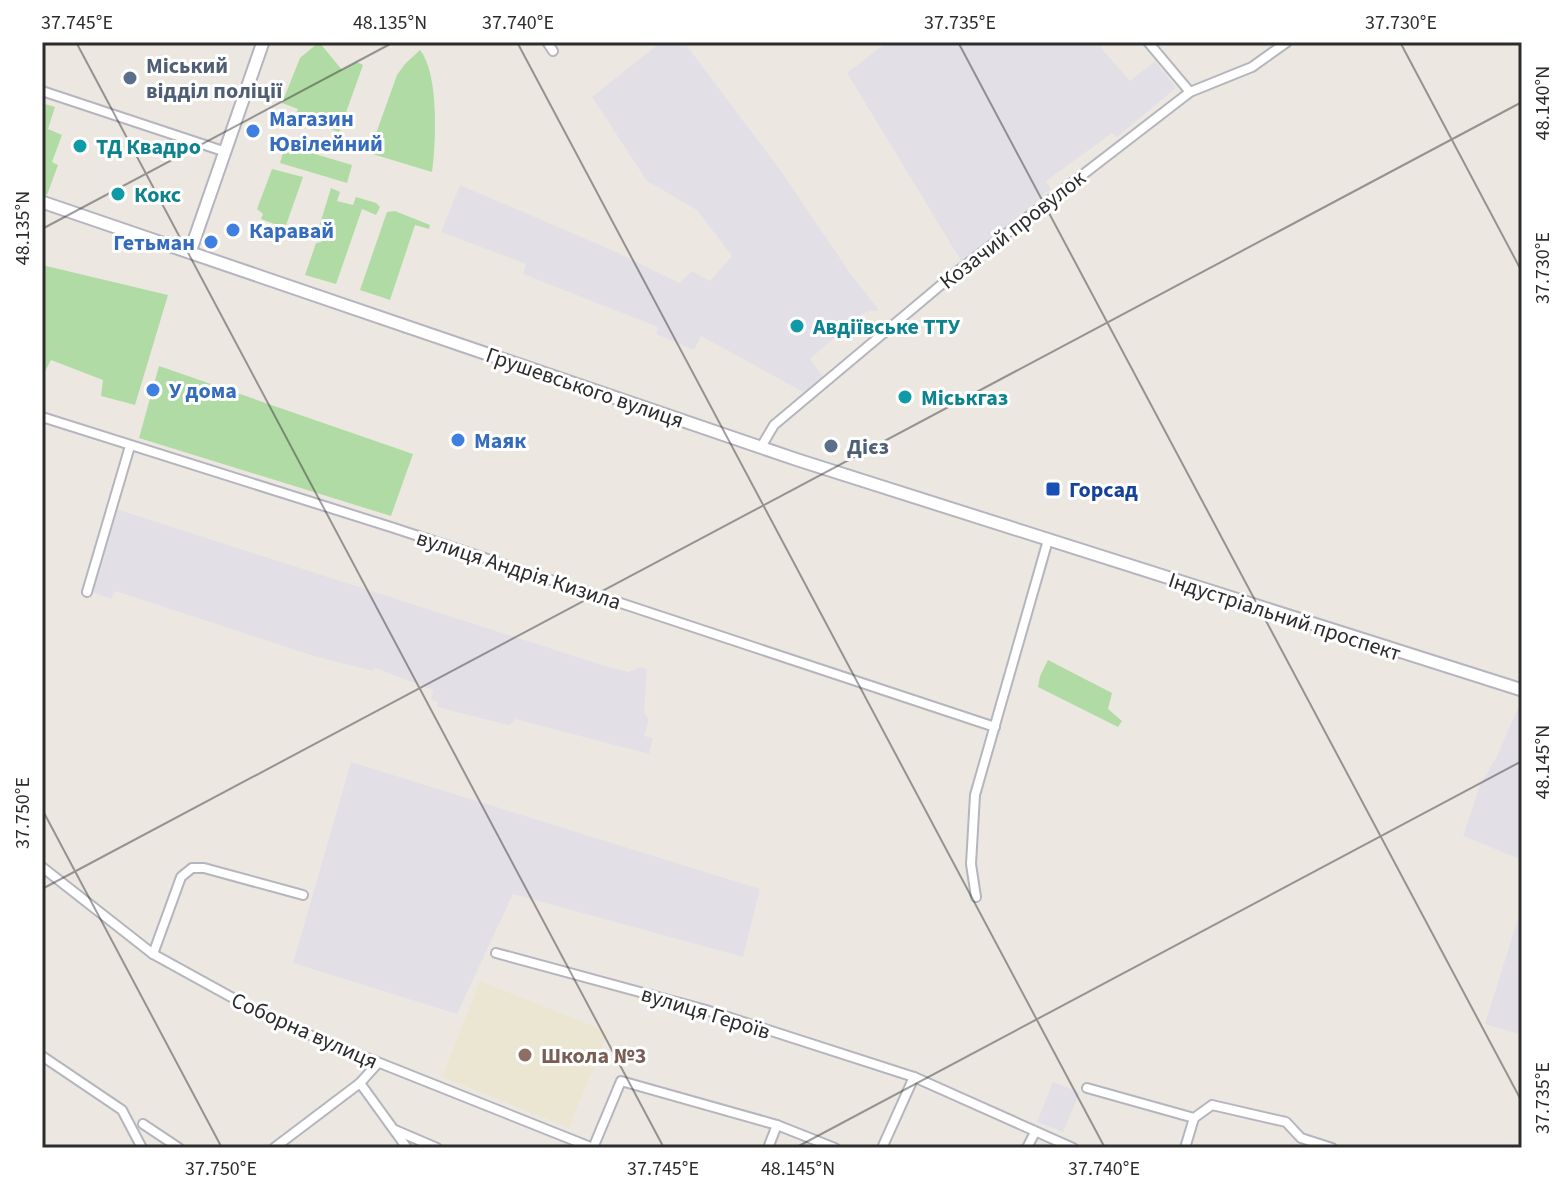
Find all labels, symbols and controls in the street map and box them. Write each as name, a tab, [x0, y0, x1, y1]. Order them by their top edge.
text: 37.745°E	[41, 9, 113, 37]
text: 48.135°N	[353, 9, 427, 37]
text: 37.740°E	[482, 9, 554, 37]
text: 37.735°E	[924, 9, 996, 37]
text: 37.730°E	[1365, 9, 1437, 37]
place label: Міський відділ поліції	[146, 50, 283, 107]
text: 48.140°N	[1529, 66, 1557, 140]
marker: Міський відділ поліції	[121, 69, 139, 87]
place label: Магазин Ювілейний	[269, 103, 383, 160]
marker: Магазин Ювілейний	[244, 122, 262, 140]
place label: ТД Квадро	[96, 131, 201, 163]
marker: ТД Квадро	[71, 137, 89, 155]
street label: Козачий провулок	[933, 162, 1093, 297]
place label: Кокс	[134, 179, 181, 211]
marker: Кокс	[109, 185, 127, 203]
text: 48.135°N	[9, 191, 37, 265]
place label: Каравай	[249, 215, 334, 247]
marker: Каравай	[224, 221, 242, 239]
place label: Гетьман	[113, 227, 195, 259]
text: 37.730°E	[1529, 232, 1557, 304]
marker: Гетьман	[202, 233, 220, 251]
place label: Авдіївське ТТУ	[812, 311, 961, 343]
marker: Авдіївське ТТУ	[788, 317, 806, 335]
street label: Грушевського вулиця	[481, 339, 688, 437]
place label: У дома	[169, 375, 237, 407]
marker: У дома	[144, 381, 162, 399]
place label: Міськгаз	[921, 382, 1008, 414]
marker: Міськгаз	[896, 388, 914, 406]
place label: Маяк	[474, 425, 526, 457]
marker: Маяк	[449, 431, 467, 449]
place label: Дієз	[847, 431, 889, 463]
marker: Дієз	[822, 437, 840, 455]
place label: Горсад	[1069, 474, 1138, 506]
marker: Горсад	[1044, 480, 1062, 498]
street label: вулиця Андрія Кизила	[412, 522, 625, 618]
street label: Індустріальний проспект	[1164, 564, 1405, 670]
text: 48.145°N	[1529, 725, 1557, 799]
text: 37.750°E	[9, 777, 37, 849]
street label: вулиця Героїв	[637, 978, 774, 1048]
street label: Соборна вулиця	[226, 984, 383, 1078]
place label: Школа №3	[541, 1040, 646, 1072]
marker: Школа №3	[516, 1046, 534, 1064]
text: 37.735°E	[1529, 1062, 1557, 1134]
text: 37.750°E	[185, 1155, 257, 1183]
text: 37.745°E	[627, 1155, 699, 1183]
text: 48.145°N	[761, 1155, 835, 1183]
text: 37.740°E	[1068, 1155, 1140, 1183]

